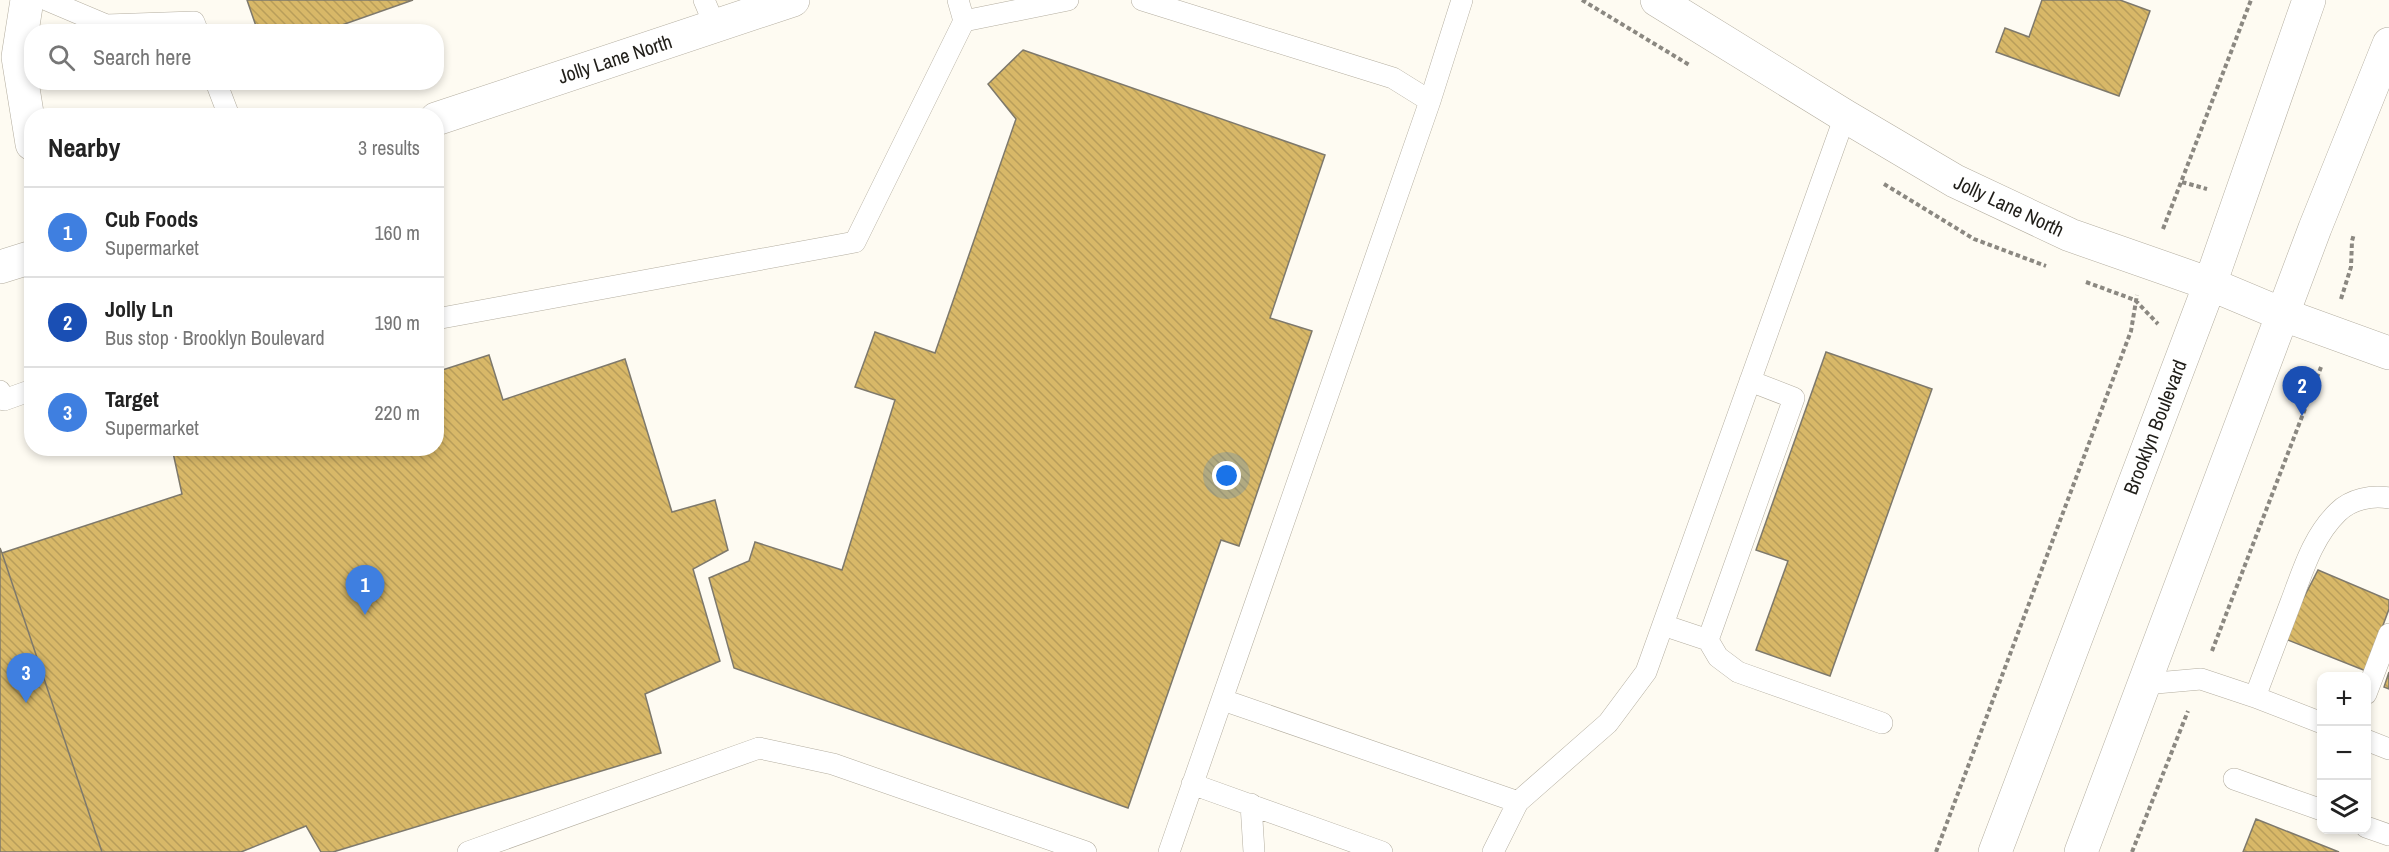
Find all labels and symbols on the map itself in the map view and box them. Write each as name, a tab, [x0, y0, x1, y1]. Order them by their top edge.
street label: Jolly Lane North	[554, 27, 675, 90]
street label: Jolly Lane North	[1950, 168, 2069, 243]
street label: Brooklyn Boulevard	[2116, 356, 2193, 498]
pin: 2	[2282, 366, 2322, 416]
your location	[1212, 461, 1241, 490]
pin: 1	[346, 566, 385, 615]
pin: 3	[6, 654, 46, 703]

